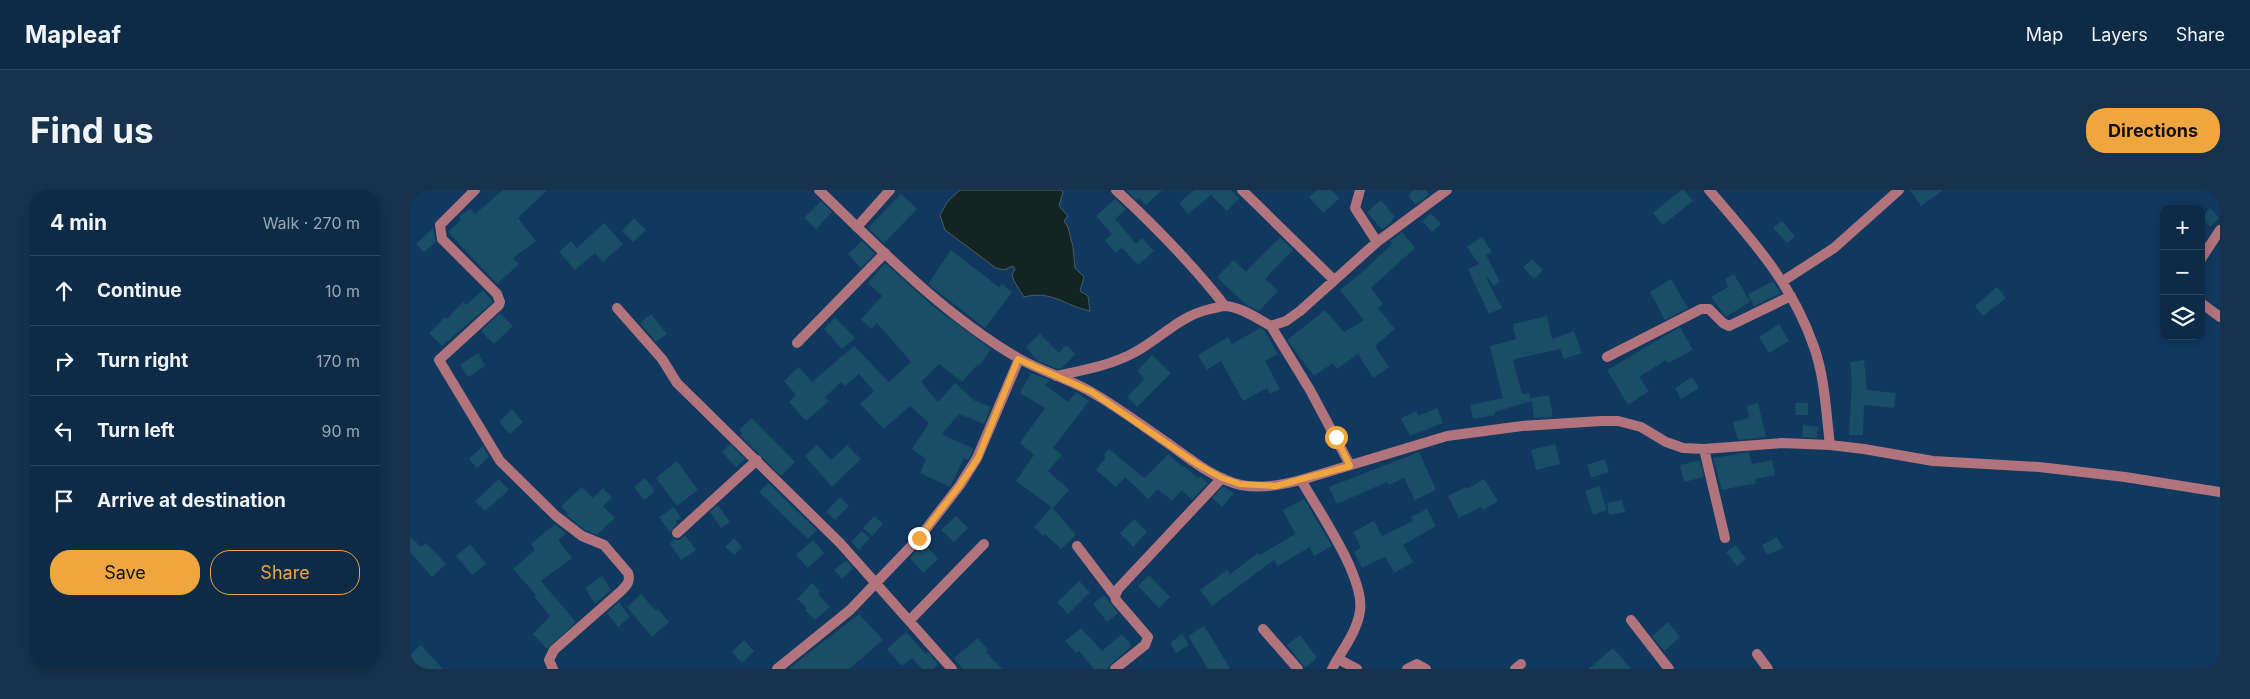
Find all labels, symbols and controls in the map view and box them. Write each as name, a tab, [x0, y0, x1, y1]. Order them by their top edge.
text: Mapleaf	[25, 20, 121, 49]
text: Map	[2026, 24, 2063, 45]
text: Layers	[2091, 24, 2148, 45]
text: Share	[2176, 24, 2225, 45]
button: Directions	[2086, 108, 2220, 153]
text: Find us	[30, 109, 154, 151]
map controls	[2160, 205, 2205, 340]
button: +	[2160, 205, 2205, 250]
text: 4 min	[50, 210, 107, 235]
text: Walk · 270 m	[263, 213, 360, 233]
button: −	[2160, 250, 2205, 295]
icon: ahead	[50, 277, 78, 305]
text: Continue	[97, 279, 182, 302]
text: 10 m	[325, 281, 360, 301]
button: layers	[2160, 295, 2205, 340]
icon: right	[50, 347, 78, 375]
text: Turn right	[97, 349, 188, 372]
text: 170 m	[316, 351, 360, 371]
icon: left	[50, 417, 78, 445]
text: Turn left	[97, 419, 175, 442]
text: 90 m	[321, 421, 360, 441]
route start	[1325, 426, 1348, 449]
icon: arrive	[50, 487, 78, 515]
text: Arrive at destination	[97, 489, 286, 512]
route end	[908, 527, 931, 550]
button: Save	[50, 550, 200, 595]
button: Share	[210, 550, 360, 595]

